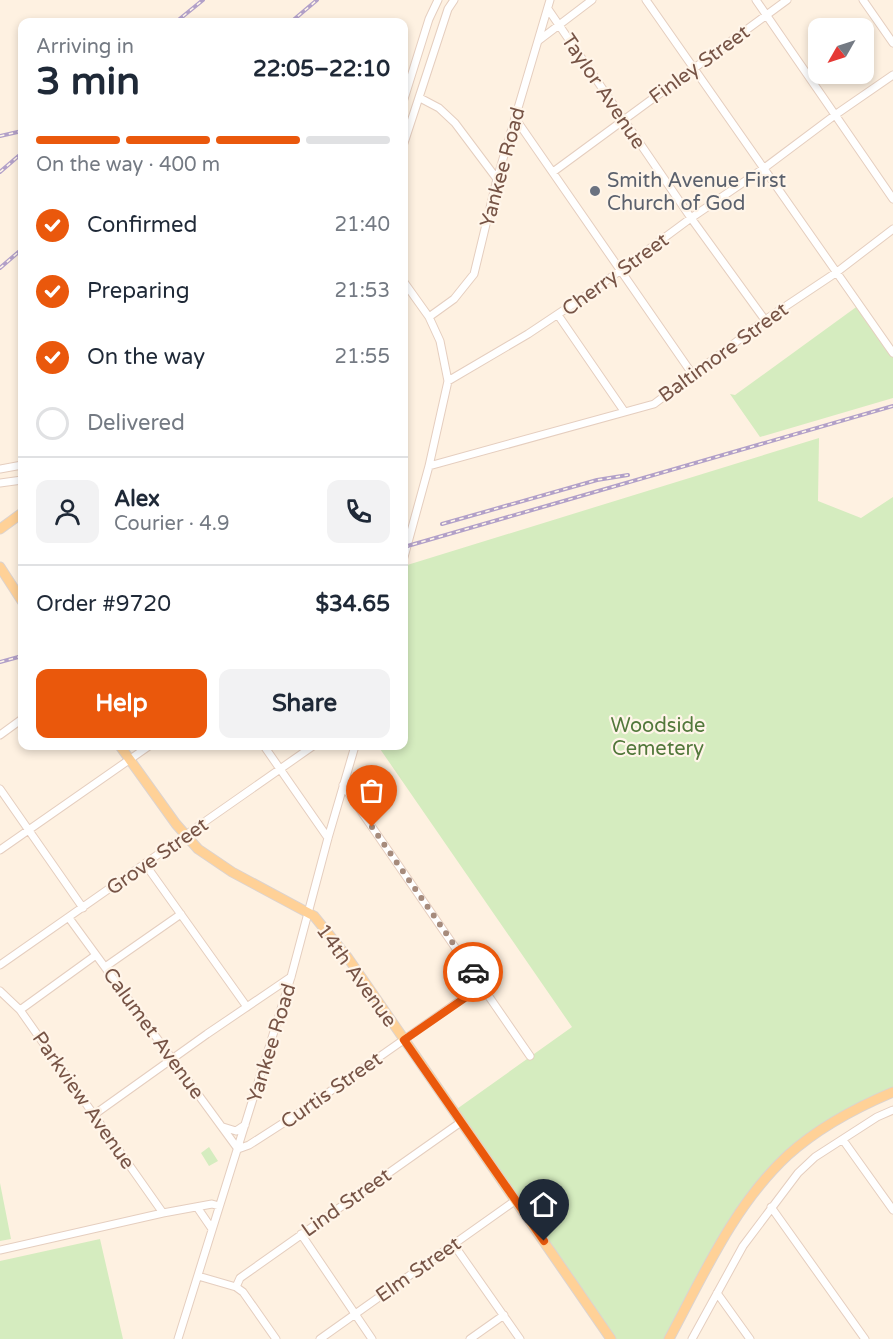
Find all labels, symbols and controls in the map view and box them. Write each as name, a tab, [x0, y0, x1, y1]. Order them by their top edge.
north arrow	[808, 18, 874, 84]
map controls	[808, 18, 874, 84]
street label: Finley Street	[645, 20, 755, 109]
street label: Taylor Avenue	[556, 29, 651, 154]
text: Arriving in	[36, 35, 134, 59]
text: 22:05–22:10	[253, 56, 390, 82]
text: 3 min	[36, 58, 140, 105]
street label: Yankee Road	[475, 105, 531, 230]
text: On the way · 400 m	[36, 153, 220, 177]
place label: Smith Avenue First Church of God	[607, 169, 786, 216]
marker: Smith Avenue First Church of God	[588, 184, 602, 198]
icon: check	[36, 209, 69, 242]
text: Confirmed	[87, 212, 197, 238]
text: 21:40	[335, 213, 390, 237]
street label: Cherry Street	[558, 228, 674, 321]
icon: check	[36, 275, 69, 308]
text: Preparing	[87, 278, 190, 304]
text: 21:53	[335, 279, 390, 303]
street label: Baltimore Street	[654, 298, 793, 408]
icon: check	[36, 341, 69, 374]
text: On the way	[87, 344, 205, 370]
text: 21:55	[335, 345, 390, 369]
text: Delivered	[87, 410, 185, 436]
button: person	[36, 480, 99, 543]
button: phone	[327, 480, 390, 543]
text: Alex	[114, 486, 160, 512]
text: Courier · 4.9	[114, 512, 229, 536]
text: Order #9720	[36, 591, 171, 617]
text: $34.65	[315, 591, 390, 617]
button: Help	[36, 669, 207, 738]
button: Share	[219, 669, 390, 738]
park label: Woodside Cemetery	[611, 714, 705, 761]
pin	[346, 765, 397, 827]
icon: bag	[355, 774, 388, 807]
street label: Grove Street	[102, 813, 213, 901]
street label: 14th Avenue	[311, 919, 402, 1032]
courier	[443, 942, 503, 1002]
icon: car	[457, 956, 490, 989]
street label: Calumet Avenue	[98, 963, 209, 1104]
street label: Yankee Road	[242, 981, 301, 1106]
street label: Parkview Avenue	[27, 1027, 140, 1174]
street label: Curtis Street	[276, 1047, 387, 1135]
street label: Lind Street	[297, 1163, 396, 1242]
pin	[518, 1179, 569, 1241]
icon: home	[527, 1188, 560, 1221]
street label: Elm Street	[371, 1232, 466, 1308]

